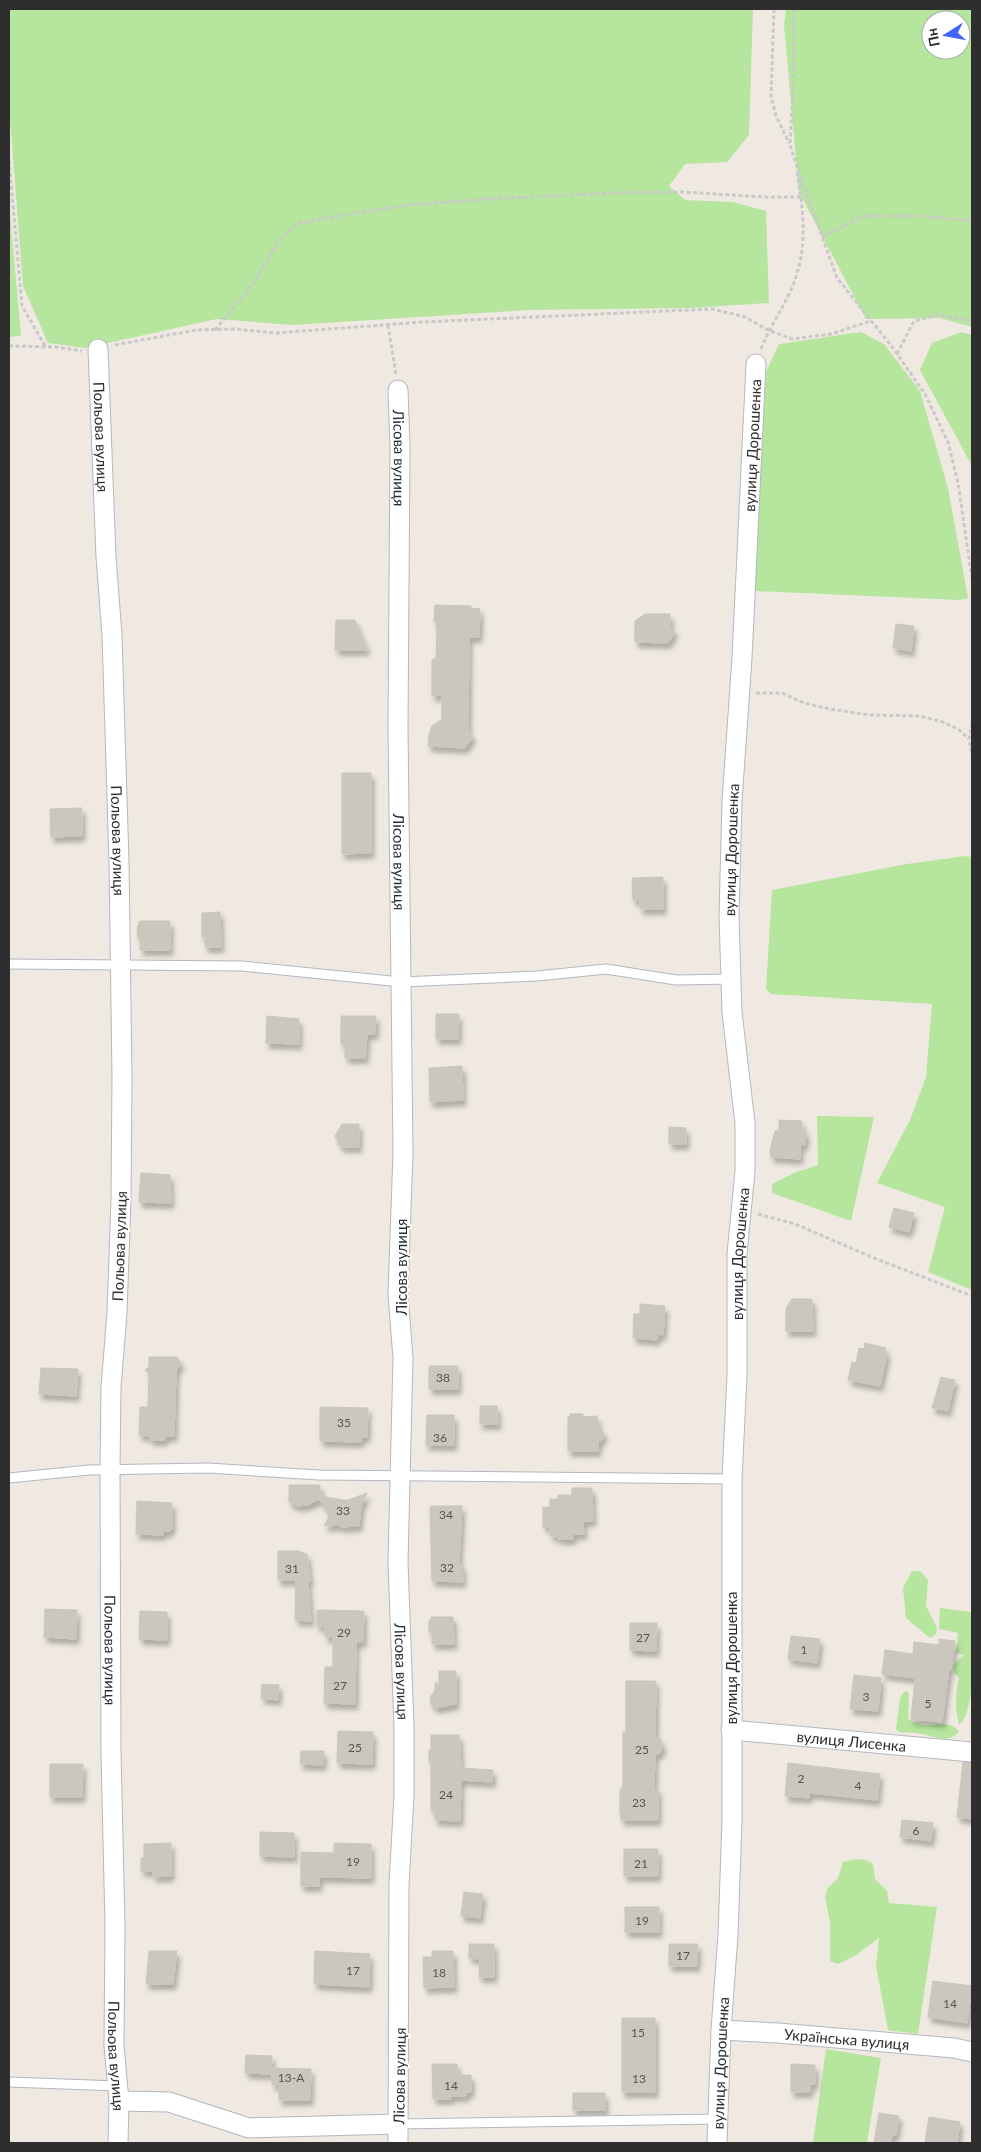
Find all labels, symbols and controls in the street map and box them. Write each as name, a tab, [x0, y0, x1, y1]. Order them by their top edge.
north arrow	[921, 10, 971, 60]
text: Пн	[923, 27, 943, 48]
street label: вулиця Дорошенка	[740, 379, 764, 512]
street label: Польова вулиця	[90, 381, 112, 493]
street label: Лісова вулиця	[390, 408, 409, 506]
street label: вулиця Дорошенка	[720, 783, 742, 916]
street label: Польова вулиця	[108, 785, 128, 896]
street label: Лісова вулиця	[390, 812, 409, 911]
street label: вулиця Дорошенка	[728, 1187, 752, 1320]
street label: Польова вулиця	[108, 1190, 130, 1302]
street label: Лісова вулиця	[392, 1219, 410, 1316]
house number: 38	[436, 1370, 450, 1385]
house number: 35	[337, 1415, 351, 1430]
house number: 36	[433, 1430, 447, 1445]
house number: 33	[336, 1503, 350, 1518]
house number: 34	[439, 1507, 453, 1522]
house number: 32	[440, 1560, 454, 1575]
house number: 31	[285, 1561, 299, 1576]
street label: вулиця Дорошенка	[722, 1592, 740, 1724]
street label: Польова вулиця	[101, 1595, 120, 1705]
street label: Лісова вулиця	[391, 1622, 413, 1720]
house number: 29	[337, 1625, 351, 1640]
house number: 27	[636, 1630, 650, 1645]
house number: 1	[801, 1642, 808, 1657]
house number: 27	[333, 1678, 347, 1693]
house number: 3	[863, 1689, 870, 1704]
house number: 5	[925, 1696, 932, 1711]
street label: вулиця Лисенка	[796, 1727, 907, 1755]
house number: 25	[348, 1740, 362, 1755]
house number: 25	[635, 1742, 649, 1757]
house number: 2	[798, 1771, 805, 1786]
house number: 4	[855, 1778, 862, 1793]
house number: 24	[439, 1787, 453, 1802]
house number: 23	[632, 1795, 646, 1810]
house number: 6	[913, 1823, 920, 1838]
house number: 19	[346, 1854, 360, 1869]
house number: 21	[634, 1856, 648, 1871]
house number: 19	[635, 1913, 649, 1928]
house number: 17	[676, 1948, 690, 1963]
house number: 17	[346, 1963, 360, 1978]
house number: 18	[432, 1965, 446, 1980]
street label: вулиця Дорошенка	[708, 1996, 732, 2130]
house number: 14	[943, 1996, 957, 2011]
street label: Польова вулиця	[105, 2001, 128, 2111]
house number: 15	[631, 2025, 645, 2040]
street label: Українська вулиця	[783, 2025, 910, 2053]
street label: Лісова вулиця	[389, 2027, 409, 2126]
house number: 13-А	[278, 2070, 305, 2085]
house number: 13	[632, 2071, 646, 2086]
house number: 14	[444, 2078, 458, 2093]

